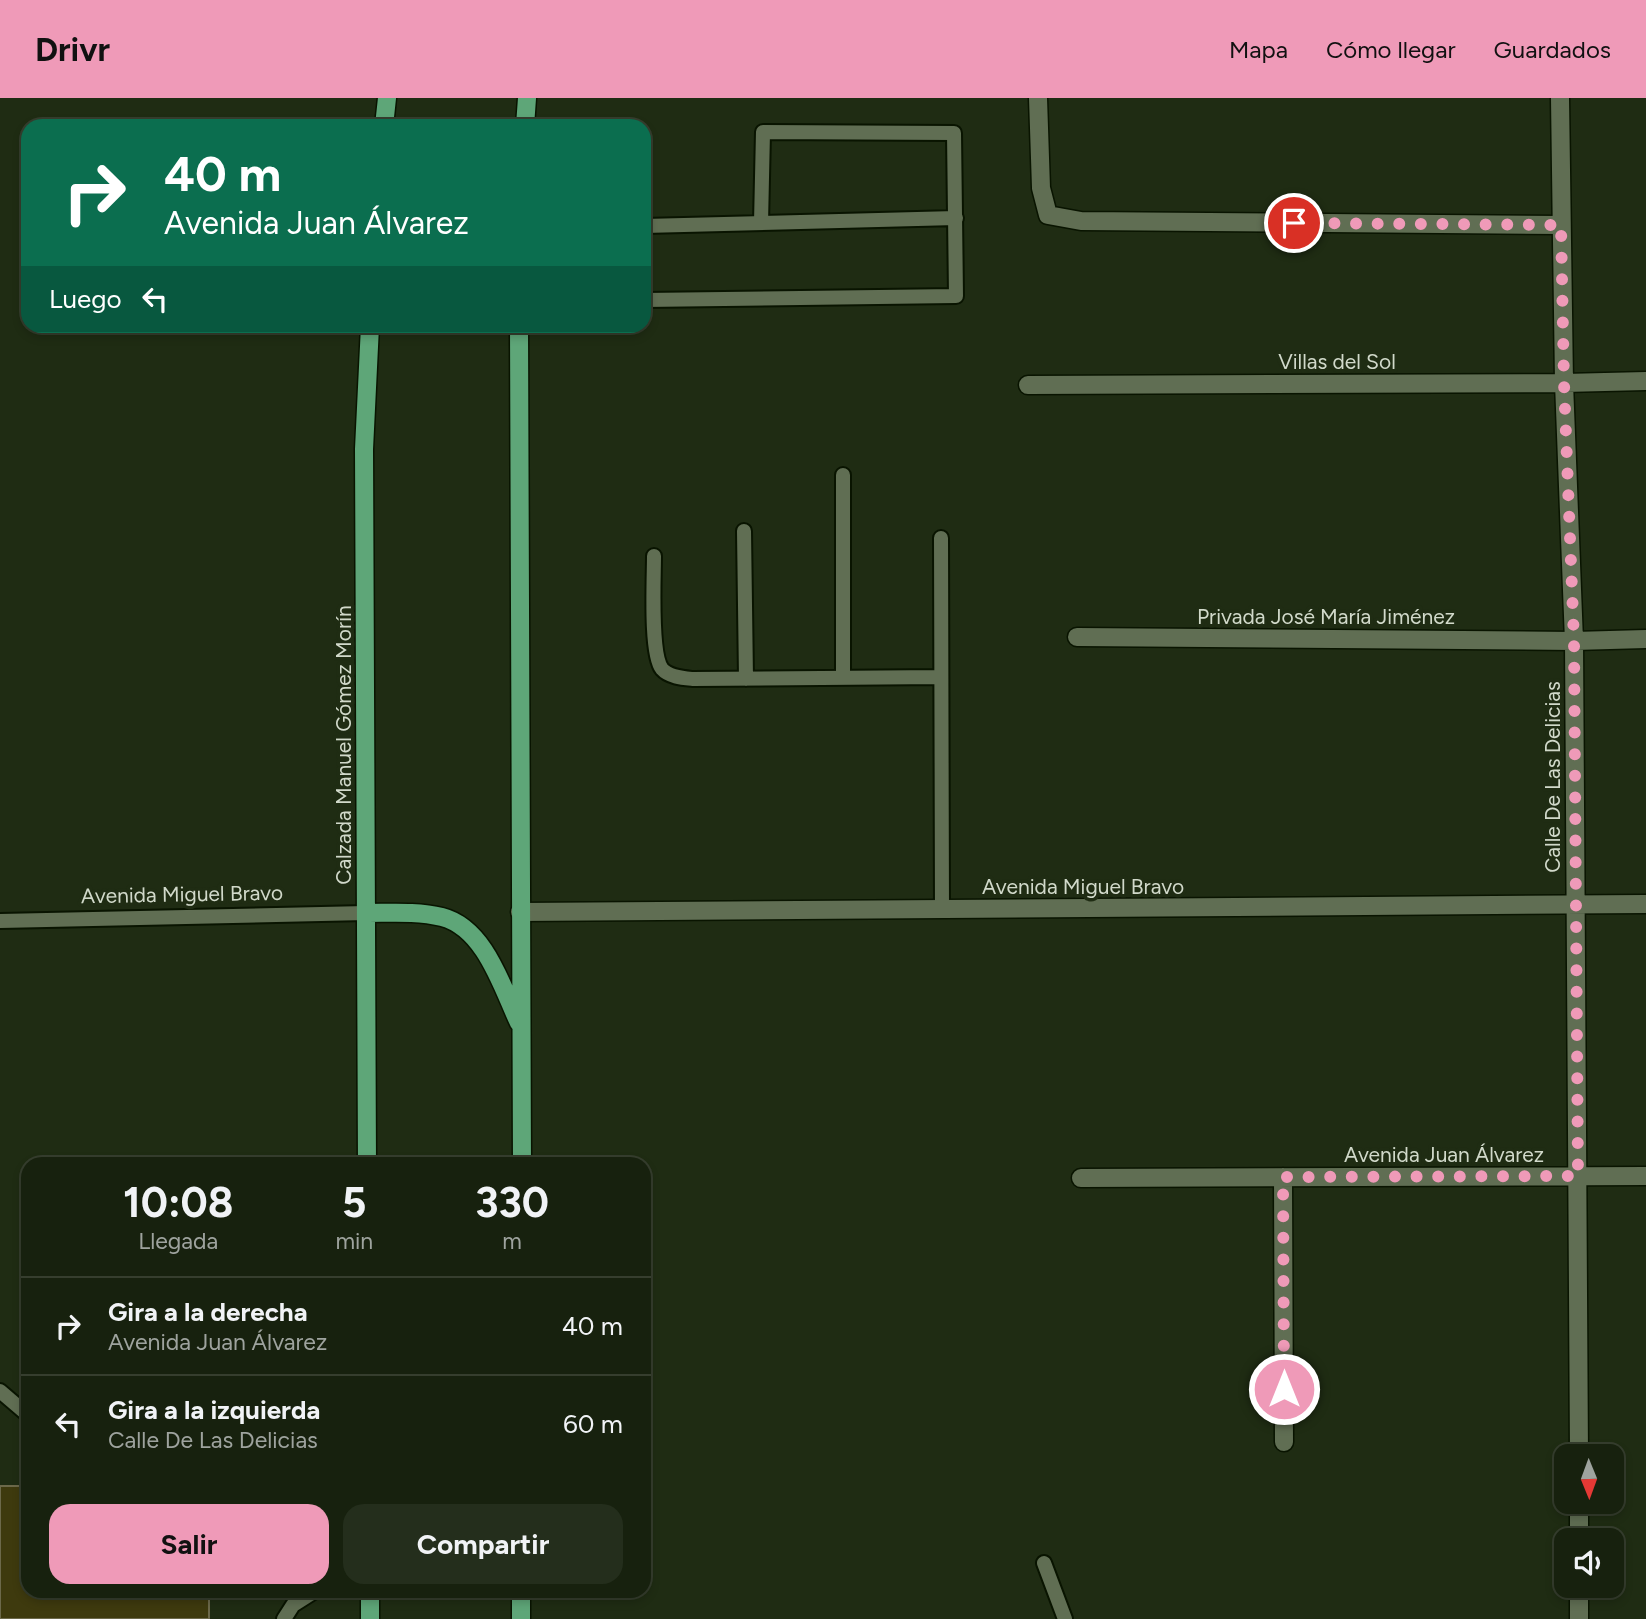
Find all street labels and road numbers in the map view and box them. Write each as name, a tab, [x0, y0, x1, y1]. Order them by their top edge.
street label: Villas del Sol	[1278, 349, 1396, 374]
street label: Privada José María Jiménez	[1197, 604, 1455, 629]
street label: Calzada Manuel Gómez Morín	[331, 605, 356, 885]
street label: Calle De Las Delicias	[1540, 681, 1565, 873]
street label: Avenida Miguel Bravo	[982, 874, 1184, 899]
street label: Avenida Miguel Bravo	[81, 880, 283, 908]
street label: Avenida Juan Álvarez	[1344, 1142, 1544, 1167]

